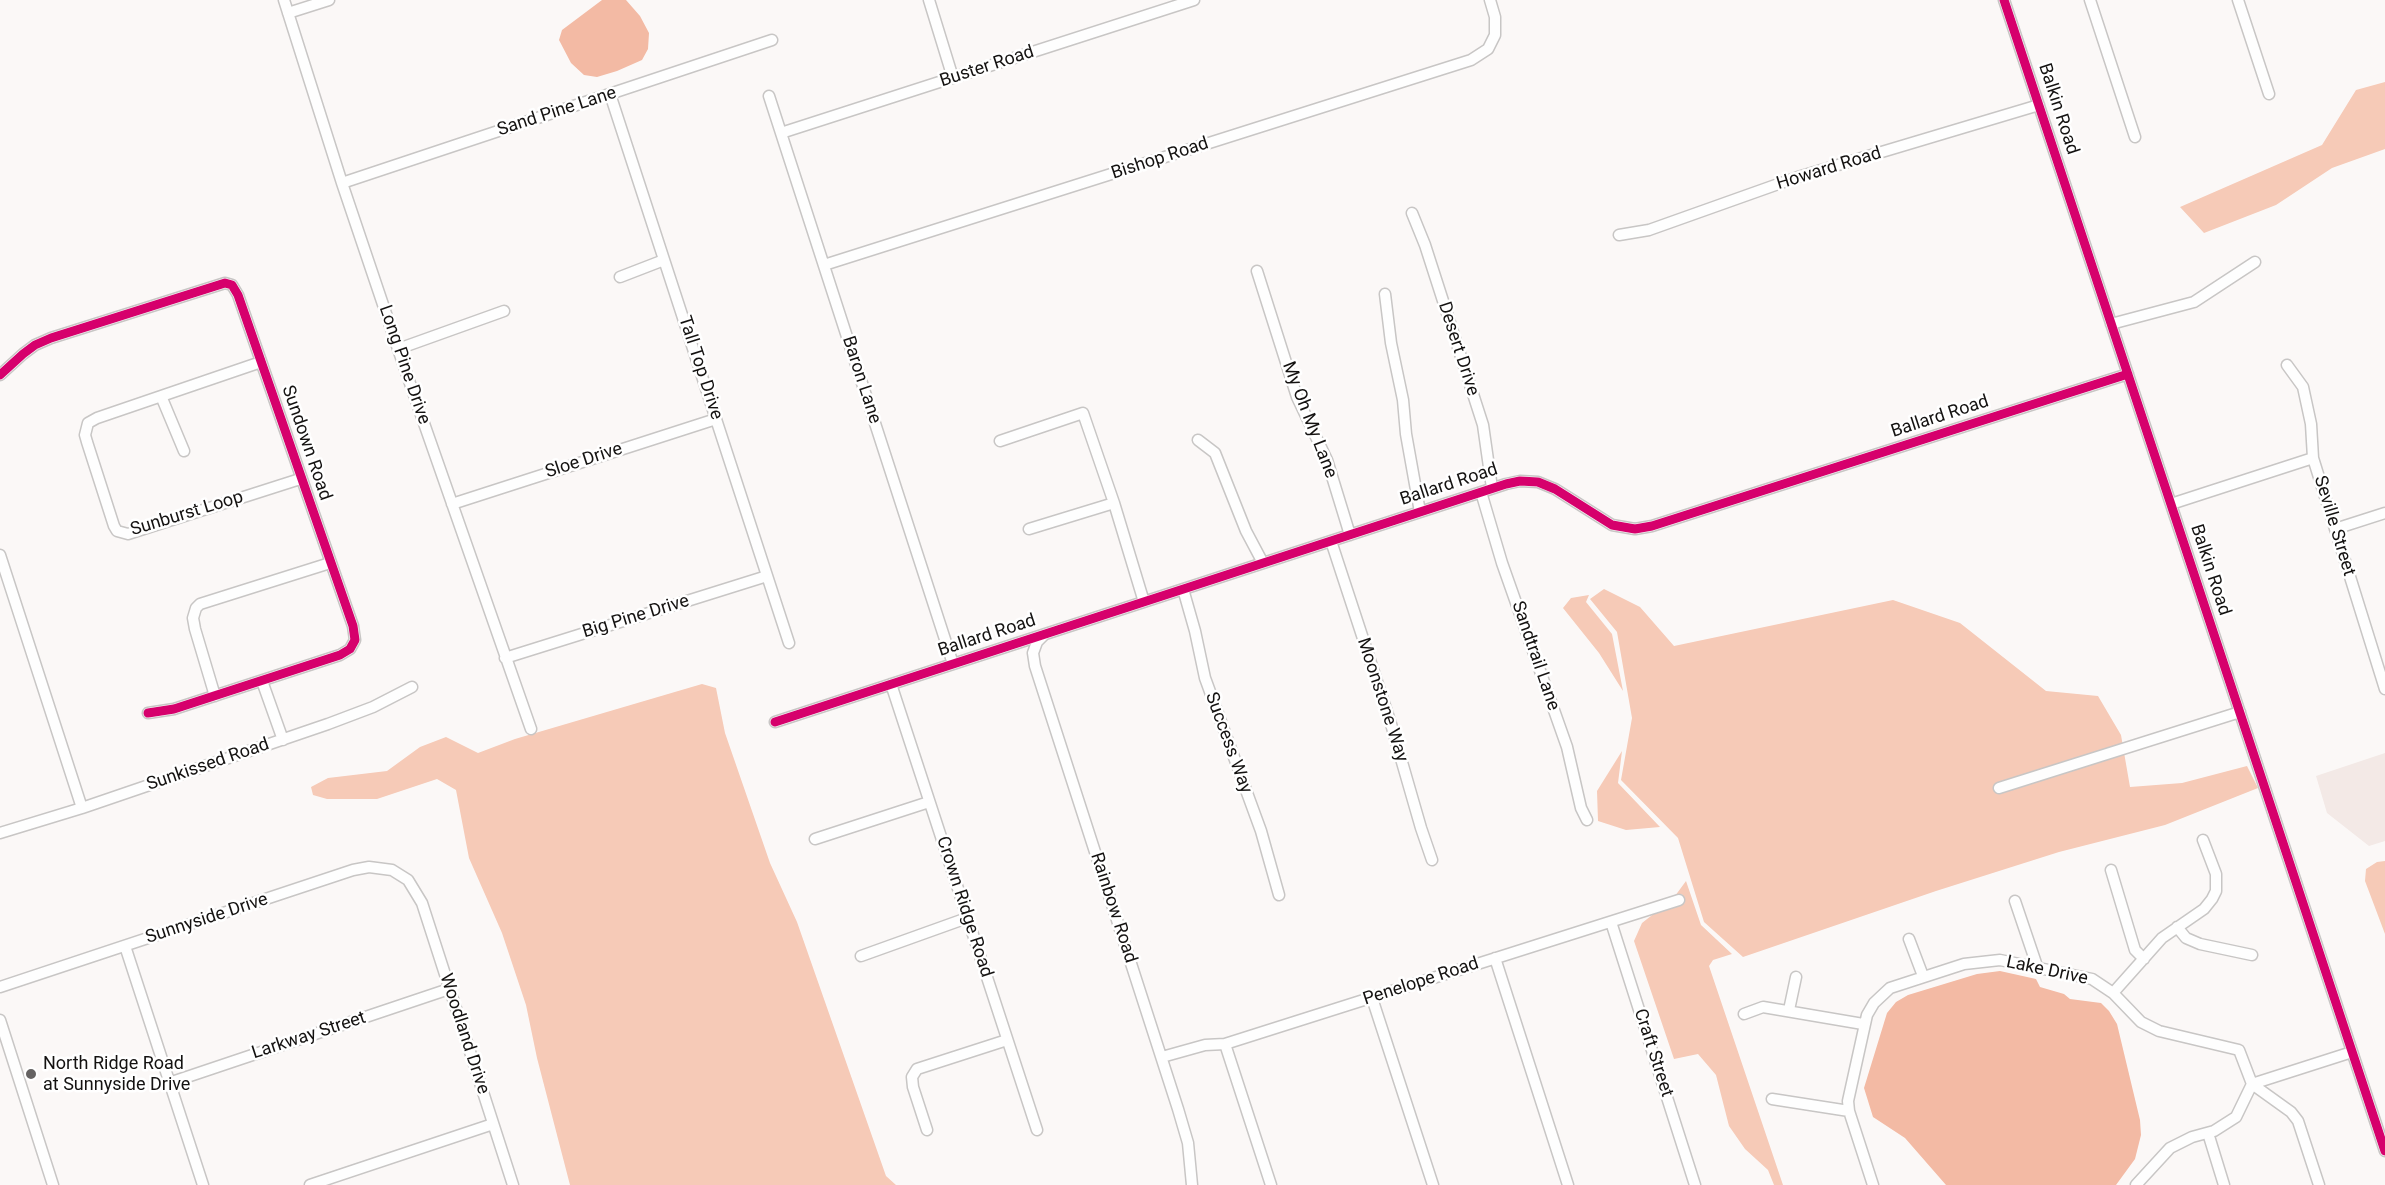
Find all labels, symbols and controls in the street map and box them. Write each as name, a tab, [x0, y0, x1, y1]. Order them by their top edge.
street label: Buster Road	[937, 42, 1037, 92]
street label: Balkin Road	[2033, 61, 2083, 157]
street label: Sand Pine Lane	[495, 83, 619, 141]
street label: Bishop Road	[1109, 133, 1211, 185]
street label: Howard Road	[1774, 143, 1884, 195]
street label: Desert Drive	[1433, 299, 1483, 399]
street label: Long Pine Drive	[374, 303, 434, 427]
street label: Tall Top Drive	[673, 313, 727, 423]
street label: Baron Lane	[837, 334, 885, 426]
street label: My Oh My Lane	[1277, 359, 1341, 481]
street label: Sundown Road	[276, 383, 336, 503]
street label: Ballard Road	[1888, 391, 1992, 443]
street label: Sloe Drive	[543, 438, 625, 484]
street label: Ballard Road	[1397, 459, 1501, 511]
street label: Seville Street	[2309, 473, 2359, 579]
street label: Sunburst Loop	[128, 487, 246, 541]
street label: Balkin Road	[2185, 522, 2235, 618]
street label: Big Pine Drive	[580, 591, 692, 643]
street label: Sandtrail Lane	[1506, 599, 1564, 713]
street label: Ballard Road	[935, 610, 1039, 662]
street label: Moonstone Way	[1352, 635, 1412, 765]
street label: Success Way	[1200, 690, 1256, 796]
street label: Sunkissed Road	[144, 734, 272, 796]
street label: Crown Ridge Road	[931, 834, 997, 980]
street label: Rainbow Road	[1085, 850, 1141, 966]
street label: Sunnyside Drive	[143, 889, 271, 949]
street label: Lake Drive	[2004, 952, 2090, 990]
street label: Penelope Road	[1360, 953, 1482, 1011]
street label: Woodland Drive	[434, 971, 494, 1097]
street label: Craft Street	[1629, 1006, 1677, 1100]
street label: Larkway Street	[249, 1007, 369, 1065]
place label: North Ridge Road at Sunnyside Drive	[43, 1053, 190, 1096]
marker: North Ridge Road at Sunnyside Drive	[24, 1067, 38, 1081]

